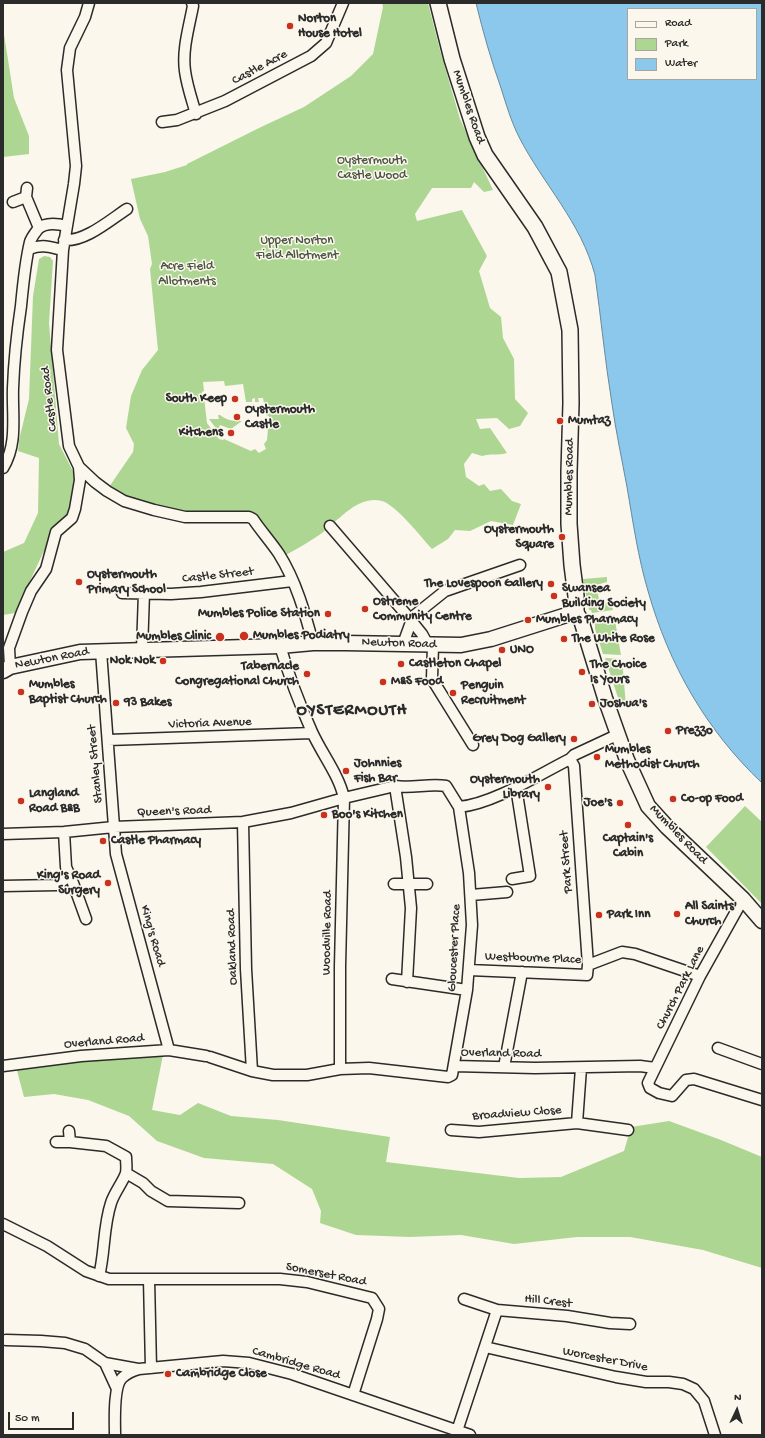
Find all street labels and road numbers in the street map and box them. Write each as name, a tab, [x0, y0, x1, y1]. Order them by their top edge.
street label: Castle Acre	[230, 47, 290, 89]
street label: Mumbles Road	[448, 68, 488, 146]
street label: Castle Road	[38, 366, 62, 432]
street label: Mumbles Road	[562, 438, 578, 516]
street label: Castle Street	[182, 564, 254, 588]
street label: Newton Road	[361, 635, 437, 653]
street label: Newton Road	[14, 644, 90, 674]
street label: Victoria Avenue	[168, 715, 252, 733]
street label: Stanley Street	[85, 724, 107, 804]
street label: Mumbles Road	[646, 802, 710, 868]
street label: Queen's Road	[137, 803, 211, 821]
street label: Park Street	[557, 830, 577, 894]
street label: Woodville Road	[319, 891, 337, 975]
street label: King's Road	[136, 904, 168, 968]
street label: Gloucester Place	[445, 904, 465, 992]
street label: Oakland Road	[224, 909, 242, 985]
street label: Church Park Lane	[653, 943, 709, 1033]
street label: Westbourne Place	[485, 950, 581, 968]
street label: Overland Road	[63, 1031, 145, 1053]
street label: Overland Road	[461, 1046, 541, 1062]
street label: Broadview Close	[472, 1103, 562, 1125]
street label: Somerset Road	[284, 1260, 368, 1290]
street label: Hill Crest	[524, 1292, 572, 1312]
street label: Cambridge Road	[250, 1344, 342, 1384]
street label: Worcester Drive	[561, 1344, 649, 1376]

